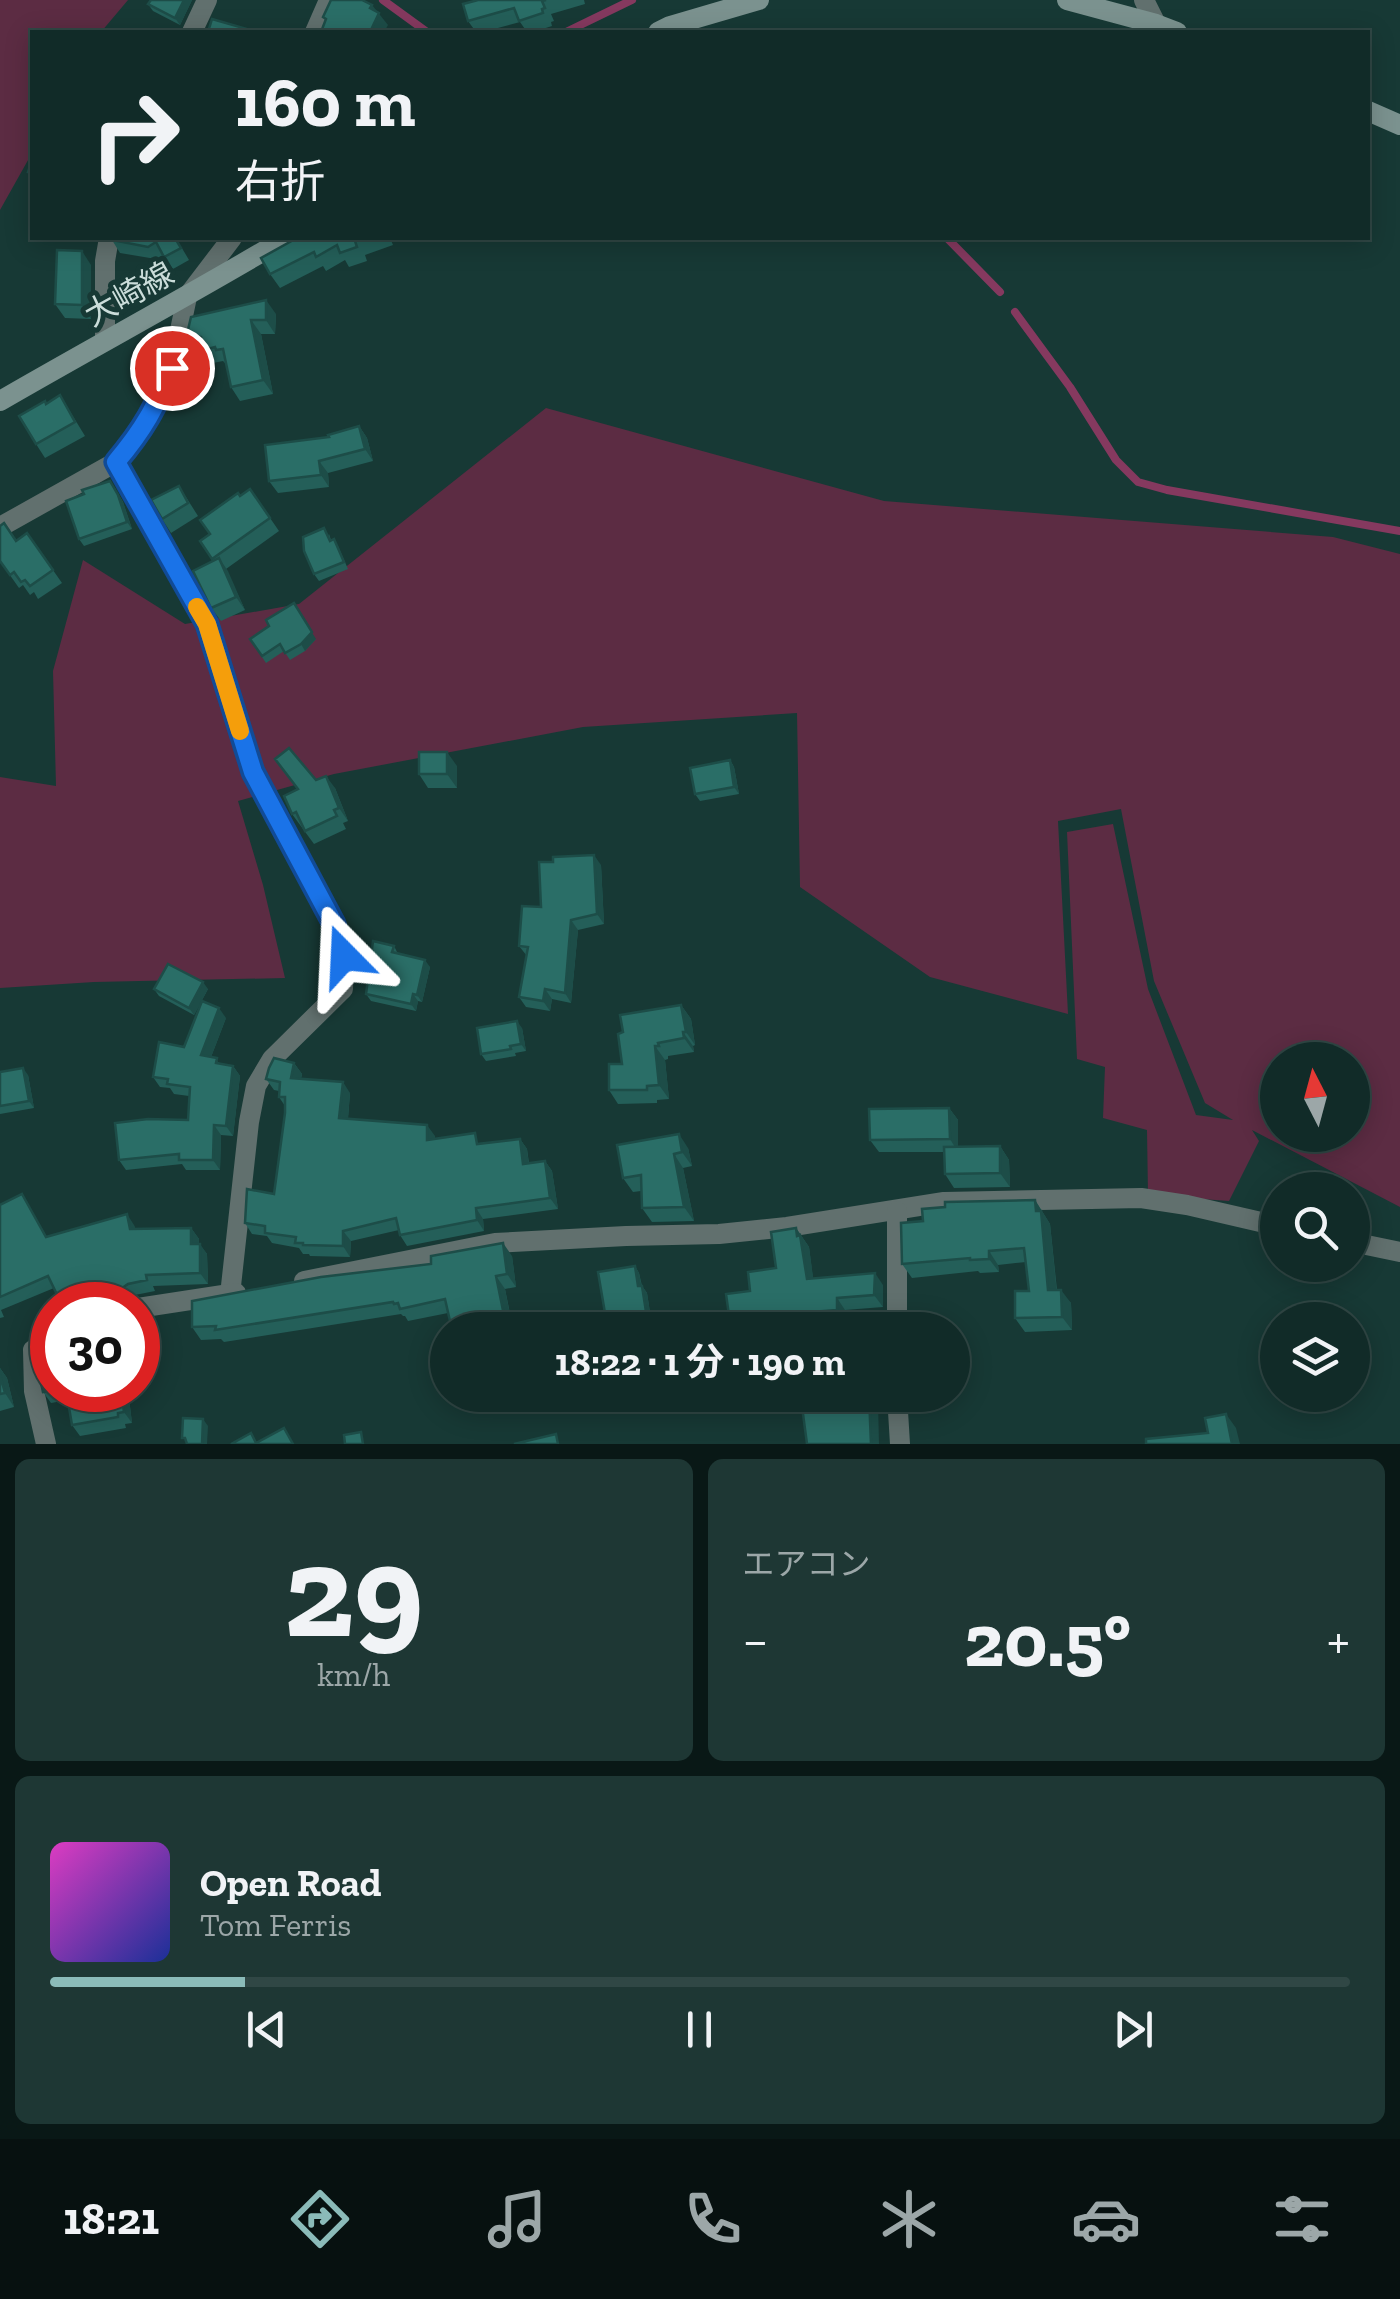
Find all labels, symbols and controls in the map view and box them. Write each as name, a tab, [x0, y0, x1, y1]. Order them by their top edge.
text: 160 m	[235, 60, 416, 144]
icon: right	[70, 70, 200, 200]
text: 右折	[235, 155, 325, 209]
street label: 大崎線	[78, 254, 180, 334]
pin	[130, 326, 215, 411]
icon: arrive	[145, 341, 200, 396]
position arrow	[292, 904, 396, 1008]
north arrow	[1260, 1042, 1370, 1152]
map controls	[1260, 1042, 1370, 1412]
button: search	[1260, 1172, 1370, 1282]
speed limit sign: 30	[30, 1282, 160, 1412]
button: layers	[1260, 1302, 1370, 1412]
text: 18:22 · 1 分 · 190 m	[555, 1339, 845, 1385]
text: 29	[284, 1513, 423, 1669]
text: エアコン	[743, 1545, 871, 1583]
text: 20.5°	[964, 1595, 1131, 1685]
text: −	[743, 1607, 768, 1673]
text: +	[1327, 1607, 1350, 1673]
text: km/h	[317, 1656, 390, 1694]
text: Open Road	[200, 1860, 382, 1906]
text: Tom Ferris	[200, 1906, 351, 1944]
icon: previous	[239, 2002, 294, 2057]
icon: pause	[672, 2002, 727, 2057]
icon: next	[1106, 2002, 1161, 2057]
icon: directions	[285, 2184, 355, 2254]
icon: music	[482, 2184, 552, 2254]
icon: phone	[678, 2184, 748, 2254]
icon: climate	[874, 2184, 944, 2254]
icon: car	[1071, 2184, 1141, 2254]
icon: filters	[1267, 2184, 1337, 2254]
text: 18:21	[63, 2192, 159, 2246]

